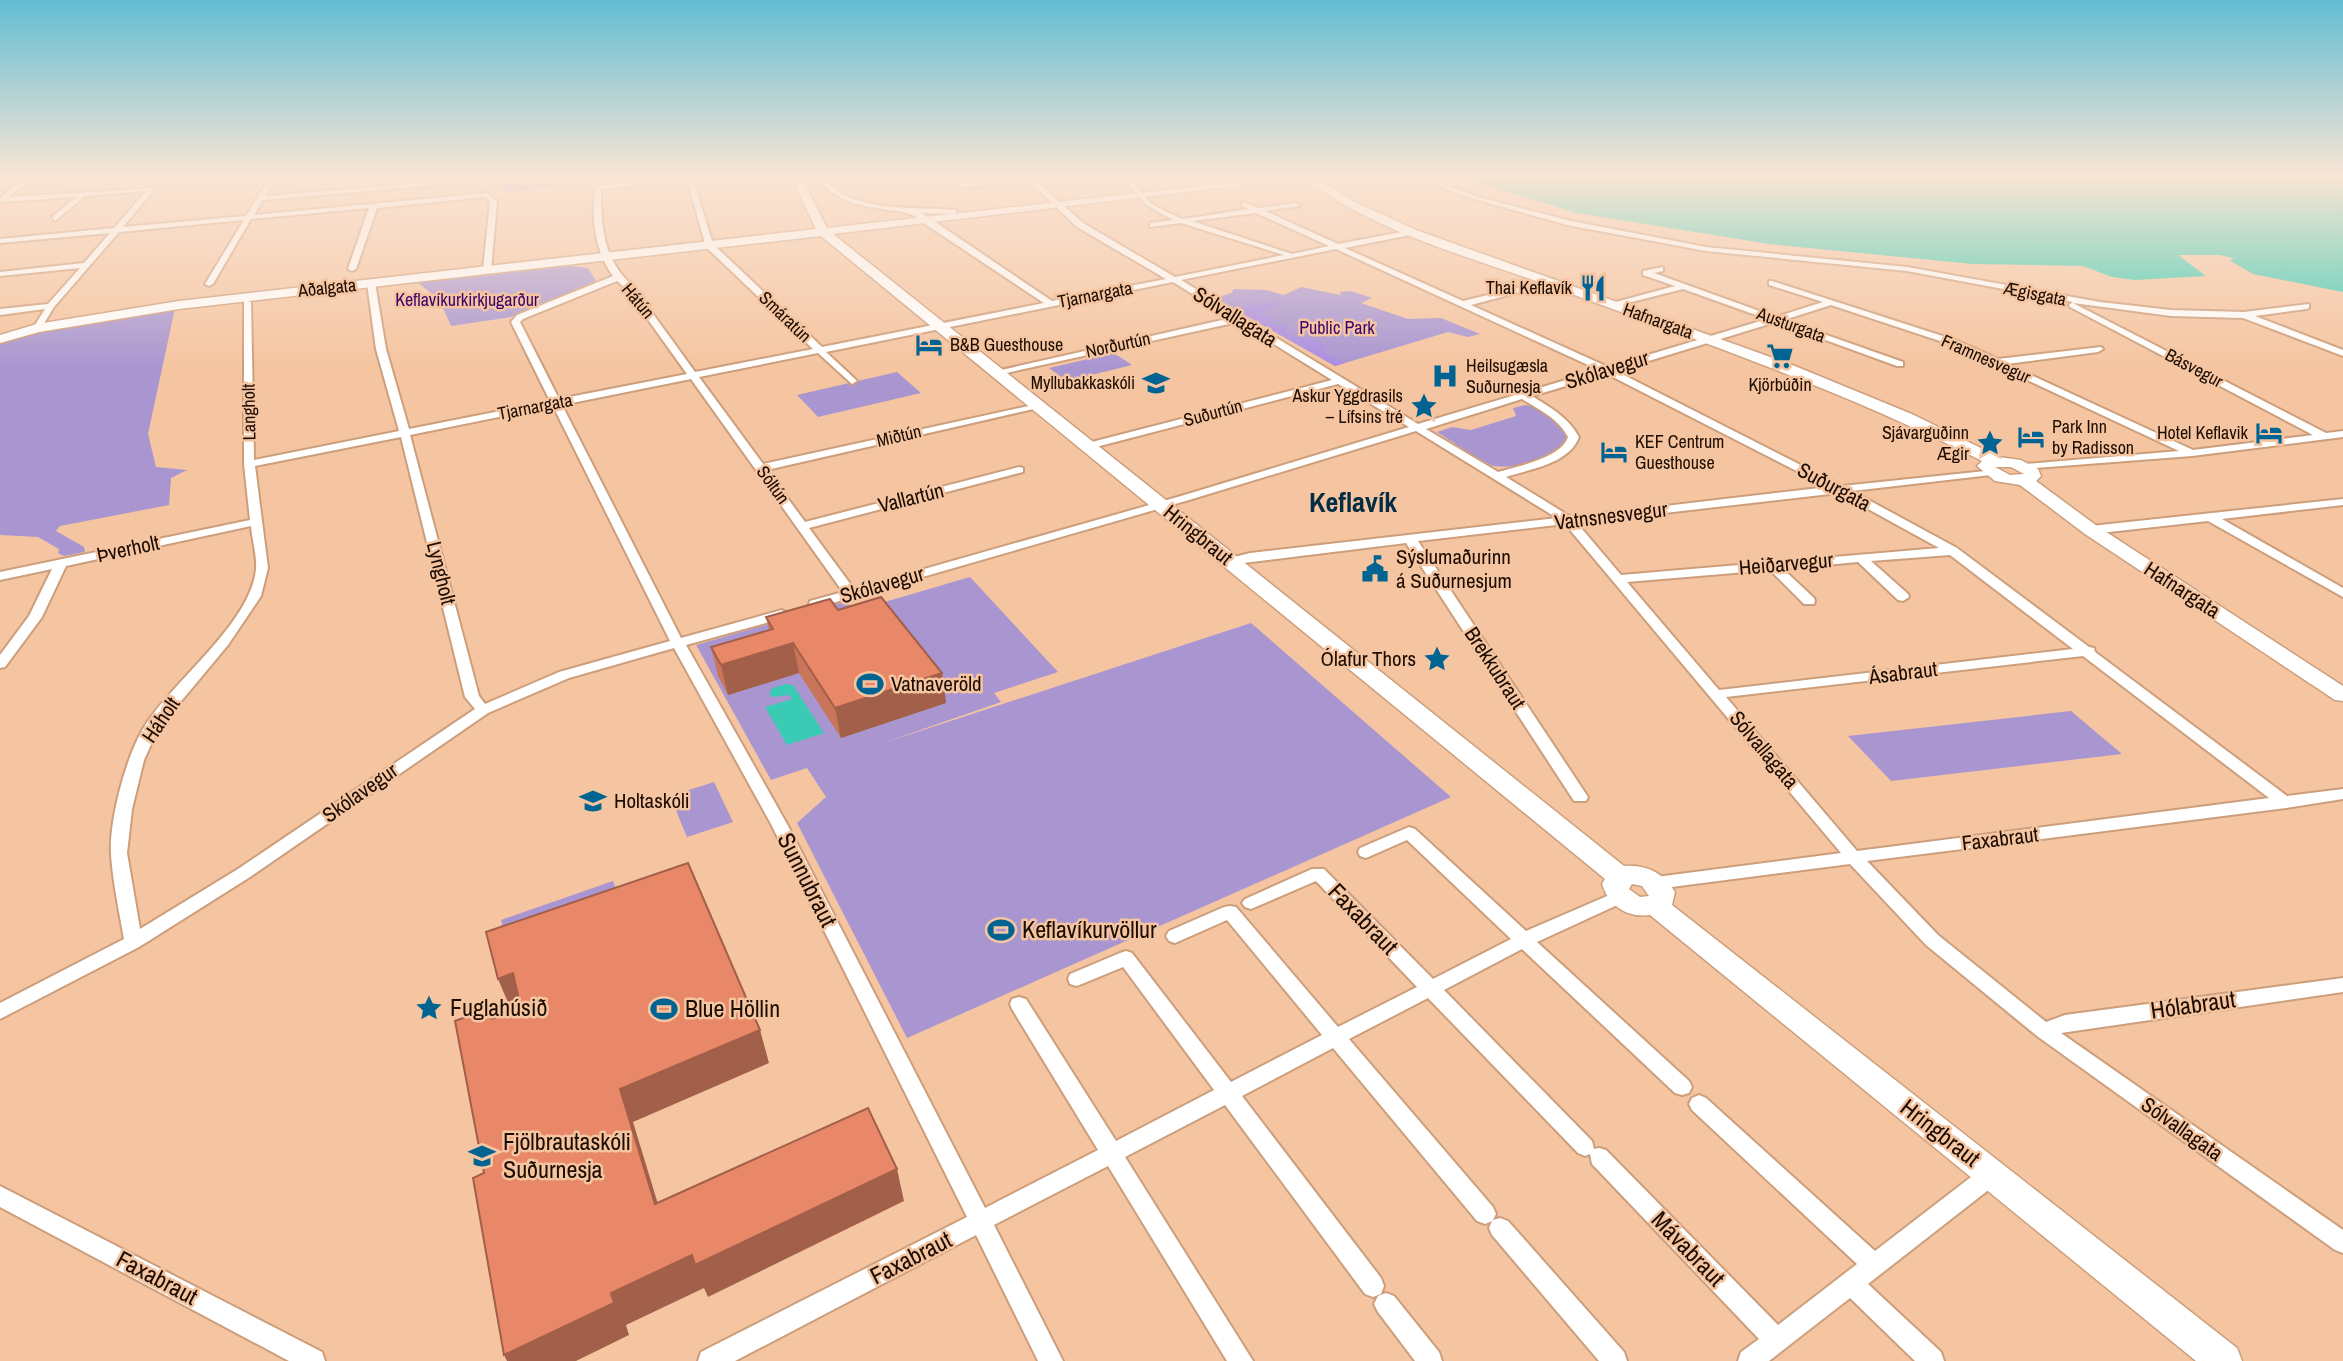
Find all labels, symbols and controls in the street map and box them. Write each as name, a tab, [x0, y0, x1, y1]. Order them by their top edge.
street label: Aðalgata	[296, 272, 357, 303]
restaurant icon: Thai Keflavík	[1578, 273, 1608, 303]
street label: Tjarnargata	[1055, 275, 1134, 314]
place label: Thai Keflavík	[1486, 275, 1573, 300]
street label: Ægisgata	[2001, 275, 2068, 312]
street label: Hátún	[616, 278, 661, 324]
street label: Sólvallagata	[1188, 279, 1283, 354]
street label: Smáratún	[754, 285, 817, 348]
park label: Keflavíkurkirkjugarður	[395, 287, 539, 312]
street label: Hafnargata	[1620, 296, 1697, 345]
street label: Austurgata	[1752, 300, 1829, 348]
park label: Public Park	[1299, 315, 1375, 340]
street label: Norðurtún	[1083, 325, 1153, 364]
street label: Framnesvegur	[1938, 328, 2035, 389]
hotel icon: B&B Guesthouse	[914, 330, 944, 360]
place label: B&B Guesthouse	[950, 332, 1063, 357]
supermarket icon: Kjörbúðin	[1765, 341, 1795, 371]
street label: Básvegur	[2161, 342, 2228, 393]
street label: Skólavegur	[1561, 343, 1653, 396]
place label: Heilsugæsla Suðurnesja	[1466, 353, 1548, 399]
hospital icon: Heilsugæsla Suðurnesja	[1430, 361, 1460, 391]
school or university icon: Myllubakkaskóli	[1141, 368, 1171, 398]
place label: Myllubakkaskóli	[1031, 370, 1135, 395]
place label: Kjörbúðin	[1748, 372, 1812, 397]
street label: Langholt	[236, 383, 261, 441]
place label: Askur Yggdrasils – Lífsins tré	[1291, 383, 1403, 429]
street label: Tjarnargata	[495, 387, 574, 426]
place icon: Askur Yggdrasils – Lífsins tré	[1409, 391, 1439, 421]
street label: Suðurtún	[1181, 393, 1245, 432]
place label: Park Inn by Radisson	[2052, 414, 2134, 460]
street label: Miðtún	[874, 418, 924, 453]
hotel icon: Hotel Keflavik	[2254, 418, 2284, 448]
place label: Sjávarguðinn Ægir	[1882, 420, 1969, 466]
place label: Hotel Keflavik	[2157, 420, 2249, 445]
hotel icon: Park Inn by Radisson	[2016, 422, 2046, 452]
place icon: Sjávarguðinn Ægir	[1975, 428, 2005, 458]
place label: KEF Centrum Guesthouse	[1635, 429, 1724, 475]
hotel icon: KEF Centrum Guesthouse	[1599, 437, 1629, 467]
street label: Suðurgata	[1792, 455, 1876, 518]
street label: Sóltún	[751, 460, 796, 509]
street label: Vallartún	[875, 475, 947, 520]
district label: Keflavík	[1309, 483, 1397, 521]
street label: Vatnsnesvegur	[1553, 494, 1669, 537]
street label: Hringbraut	[1158, 498, 1239, 572]
street label: Þverholt	[94, 528, 162, 569]
street label: Lyngholt	[420, 538, 463, 608]
place label: Sýslumaðurinn á Suðurnesjum	[1396, 542, 1512, 595]
street label: Heiðarvegur	[1737, 545, 1835, 582]
public building icon: Sýslumaðurinn á Suðurnesjum	[1360, 554, 1390, 584]
street label: Hafnargata	[2139, 554, 2226, 625]
street label: Skólavegur	[836, 559, 928, 610]
street label: Brekkubraut	[1458, 621, 1533, 715]
place label: Ólafur Thors	[1321, 644, 1416, 673]
place icon: Ólafur Thors	[1422, 644, 1452, 674]
street label: Ásabraut	[1866, 654, 1939, 691]
sports icon: Vatnaveröld	[855, 669, 885, 699]
place label: Vatnaveröld	[891, 669, 982, 698]
street label: Háholt	[135, 691, 187, 748]
street label: Sólvallagata	[1723, 704, 1806, 795]
street label: Skólavegur	[316, 756, 404, 829]
school or university icon: Holtaskóli	[578, 786, 608, 816]
place label: Holtaskóli	[614, 786, 690, 815]
street label: Faxabraut	[1960, 819, 2040, 858]
street label: Sunnubraut	[771, 827, 845, 933]
street label: Faxabraut	[1322, 876, 1406, 961]
place label: Keflavíkurvöllur	[1022, 913, 1157, 945]
sports icon: Keflavíkurvöllur	[986, 915, 1016, 945]
street label: Hólabraut	[2148, 982, 2238, 1026]
place label: Fuglahúsið	[450, 991, 547, 1023]
place label: Blue Höllin	[685, 992, 780, 1024]
place icon: Fuglahúsið	[414, 993, 444, 1023]
sports icon: Blue Höllin	[649, 994, 679, 1024]
street label: Sólvallagata	[2136, 1090, 2229, 1168]
street label: Hringbraut	[1894, 1091, 1988, 1174]
place label: Fjölbrautaskóli Suðurnesja	[503, 1125, 631, 1185]
school or university icon: Fjölbrautaskóli Suðurnesja	[467, 1141, 497, 1171]
street label: Mávabraut	[1645, 1204, 1733, 1293]
street label: Faxabraut	[864, 1223, 957, 1291]
street label: Faxabraut	[111, 1242, 204, 1312]

